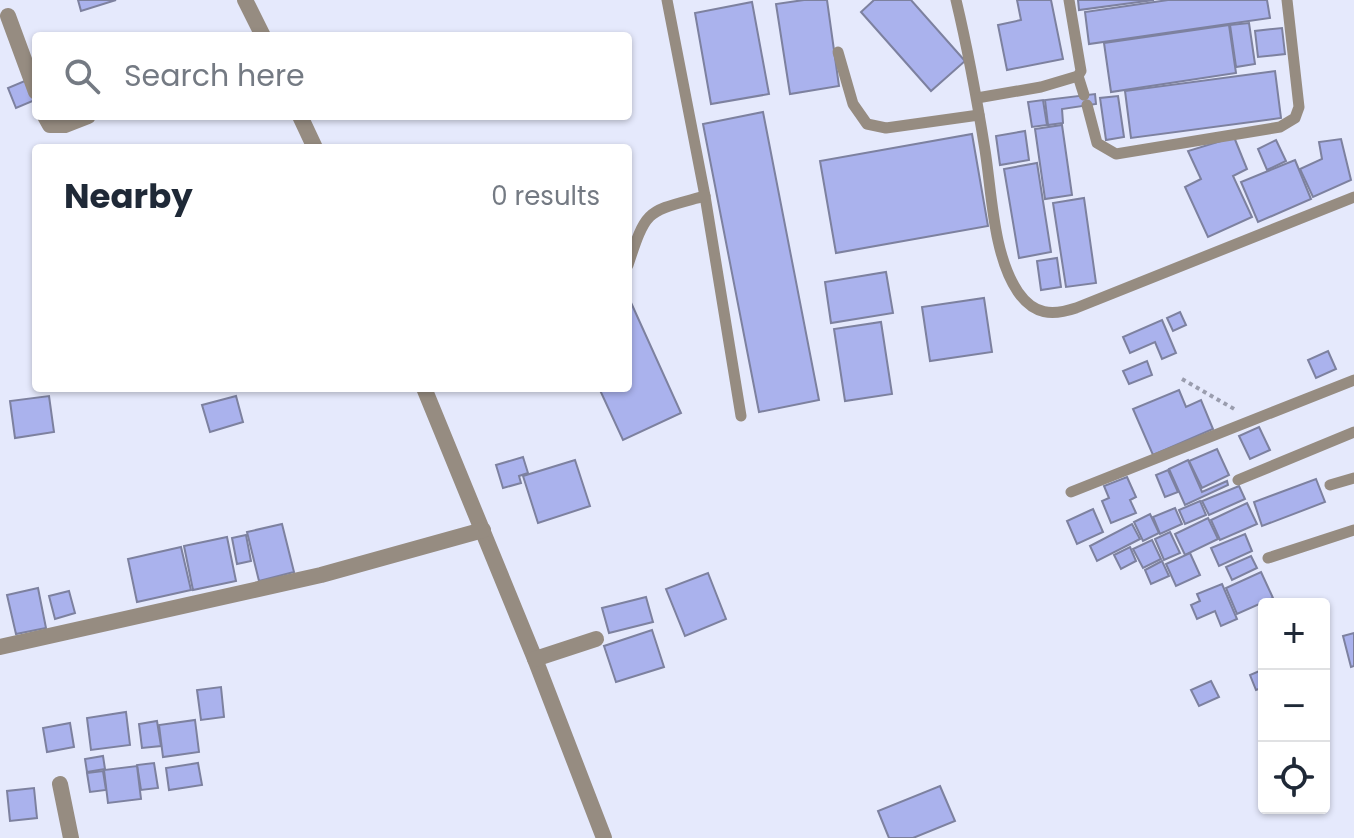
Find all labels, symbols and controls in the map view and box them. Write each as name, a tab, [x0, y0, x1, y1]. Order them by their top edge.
search box	[32, 32, 632, 120]
icon: search	[60, 54, 104, 98]
text: Search here	[124, 54, 305, 97]
text: Nearby	[64, 172, 193, 220]
text: 0 results	[491, 178, 600, 214]
map controls	[1258, 598, 1330, 814]
button: +	[1258, 598, 1330, 670]
button: −	[1258, 670, 1330, 742]
button: locate	[1258, 742, 1330, 814]

